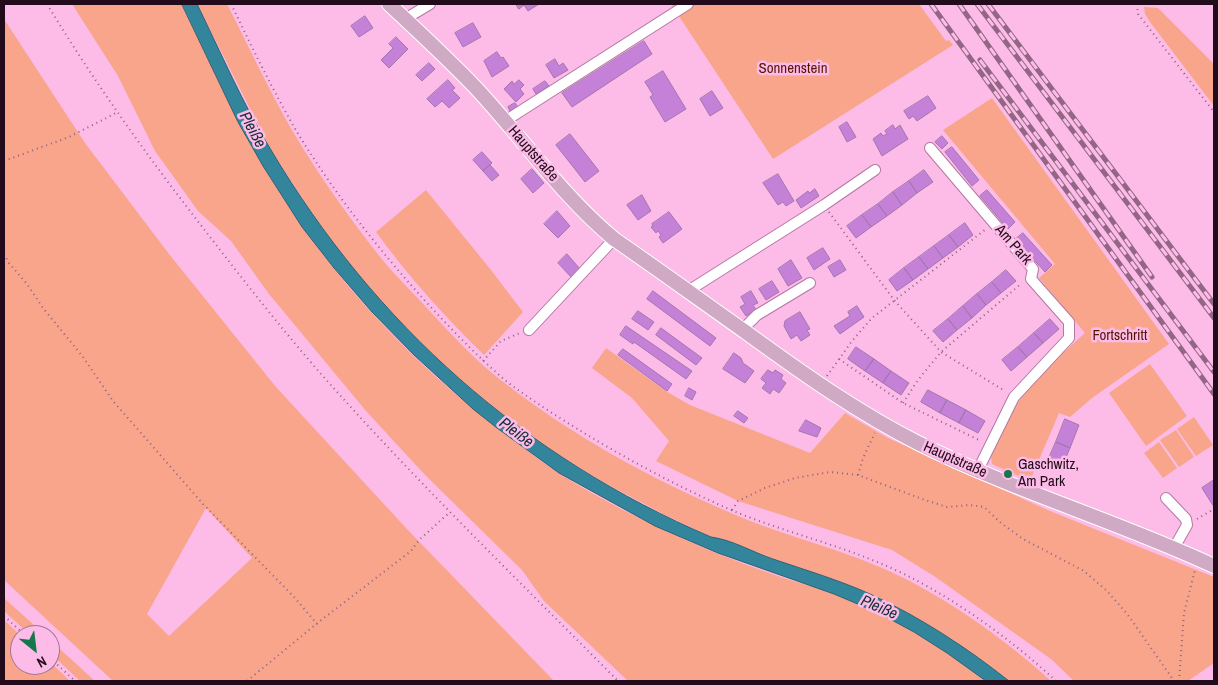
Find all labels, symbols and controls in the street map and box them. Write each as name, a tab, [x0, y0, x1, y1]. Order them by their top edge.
park label: Sonnenstein	[758, 60, 828, 78]
water label: Pleiße	[235, 109, 269, 151]
street label: Hauptstraße	[504, 123, 562, 185]
street label: Am Park	[991, 221, 1035, 269]
park label: Fortschritt	[1093, 327, 1147, 345]
water label: Pleiße	[495, 414, 537, 452]
street label: Hauptstraße	[920, 438, 990, 482]
place label: Gaschwitz, Am Park	[1018, 456, 1079, 491]
marker: Gaschwitz, Am Park	[1002, 468, 1014, 480]
water label: Pleiße	[858, 592, 900, 624]
north arrow	[10, 625, 60, 675]
text: N	[34, 652, 50, 672]

